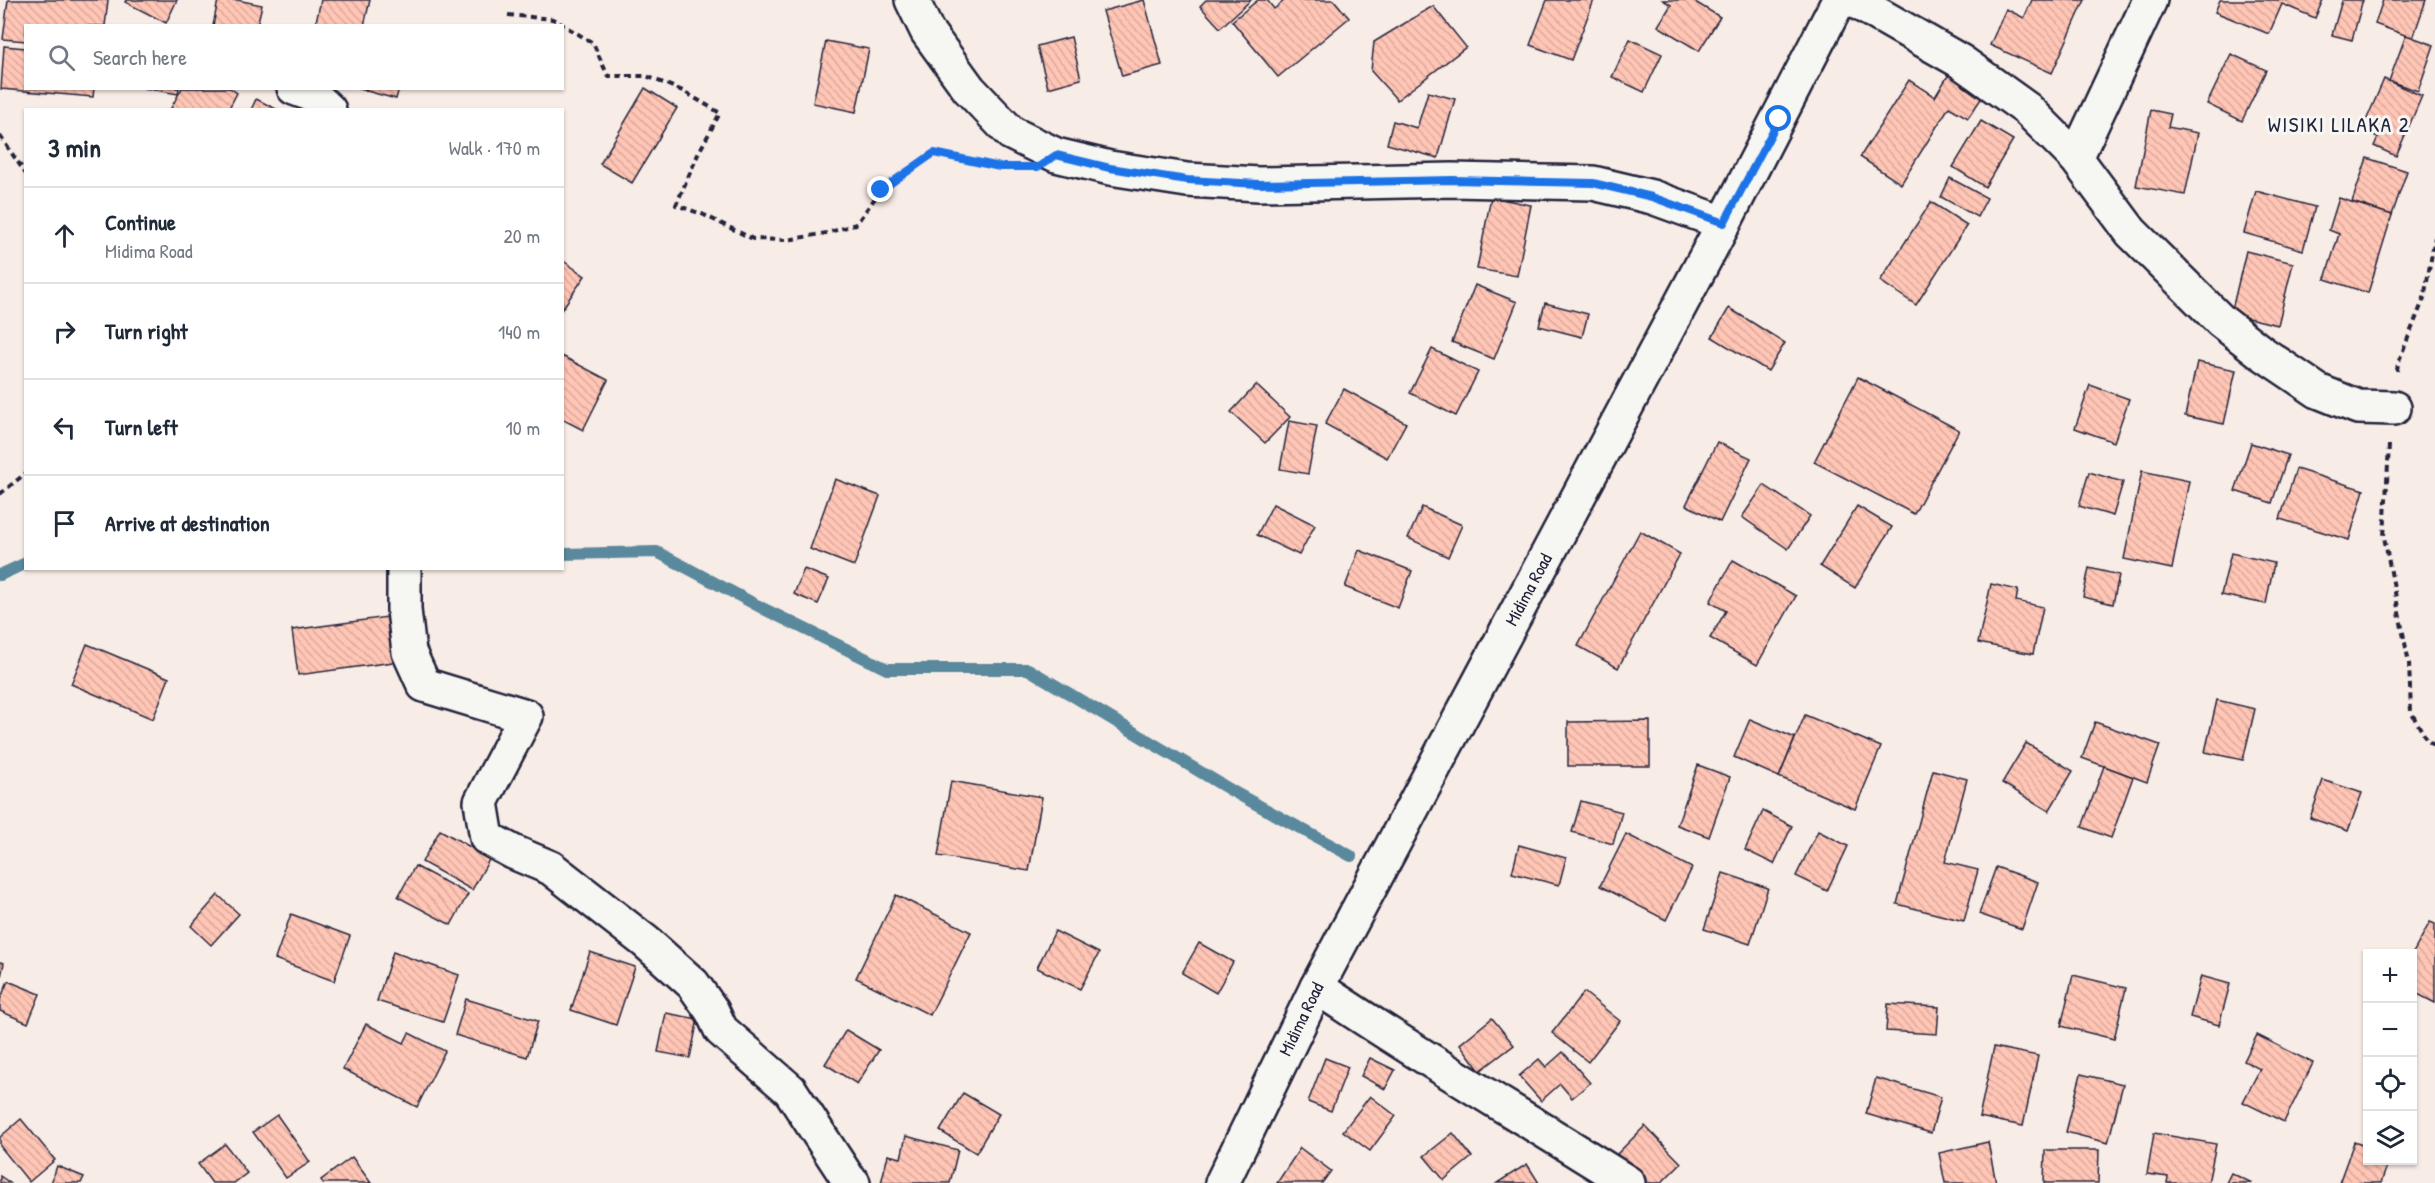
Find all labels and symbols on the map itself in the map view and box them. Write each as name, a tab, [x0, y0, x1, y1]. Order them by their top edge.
route start	[1765, 105, 1791, 131]
district label: WISIKI LILAKA 2	[2268, 110, 2410, 139]
route end	[867, 176, 893, 202]
street label: Midima Road	[1499, 549, 1558, 630]
street label: Midima Road	[1272, 978, 1329, 1060]

